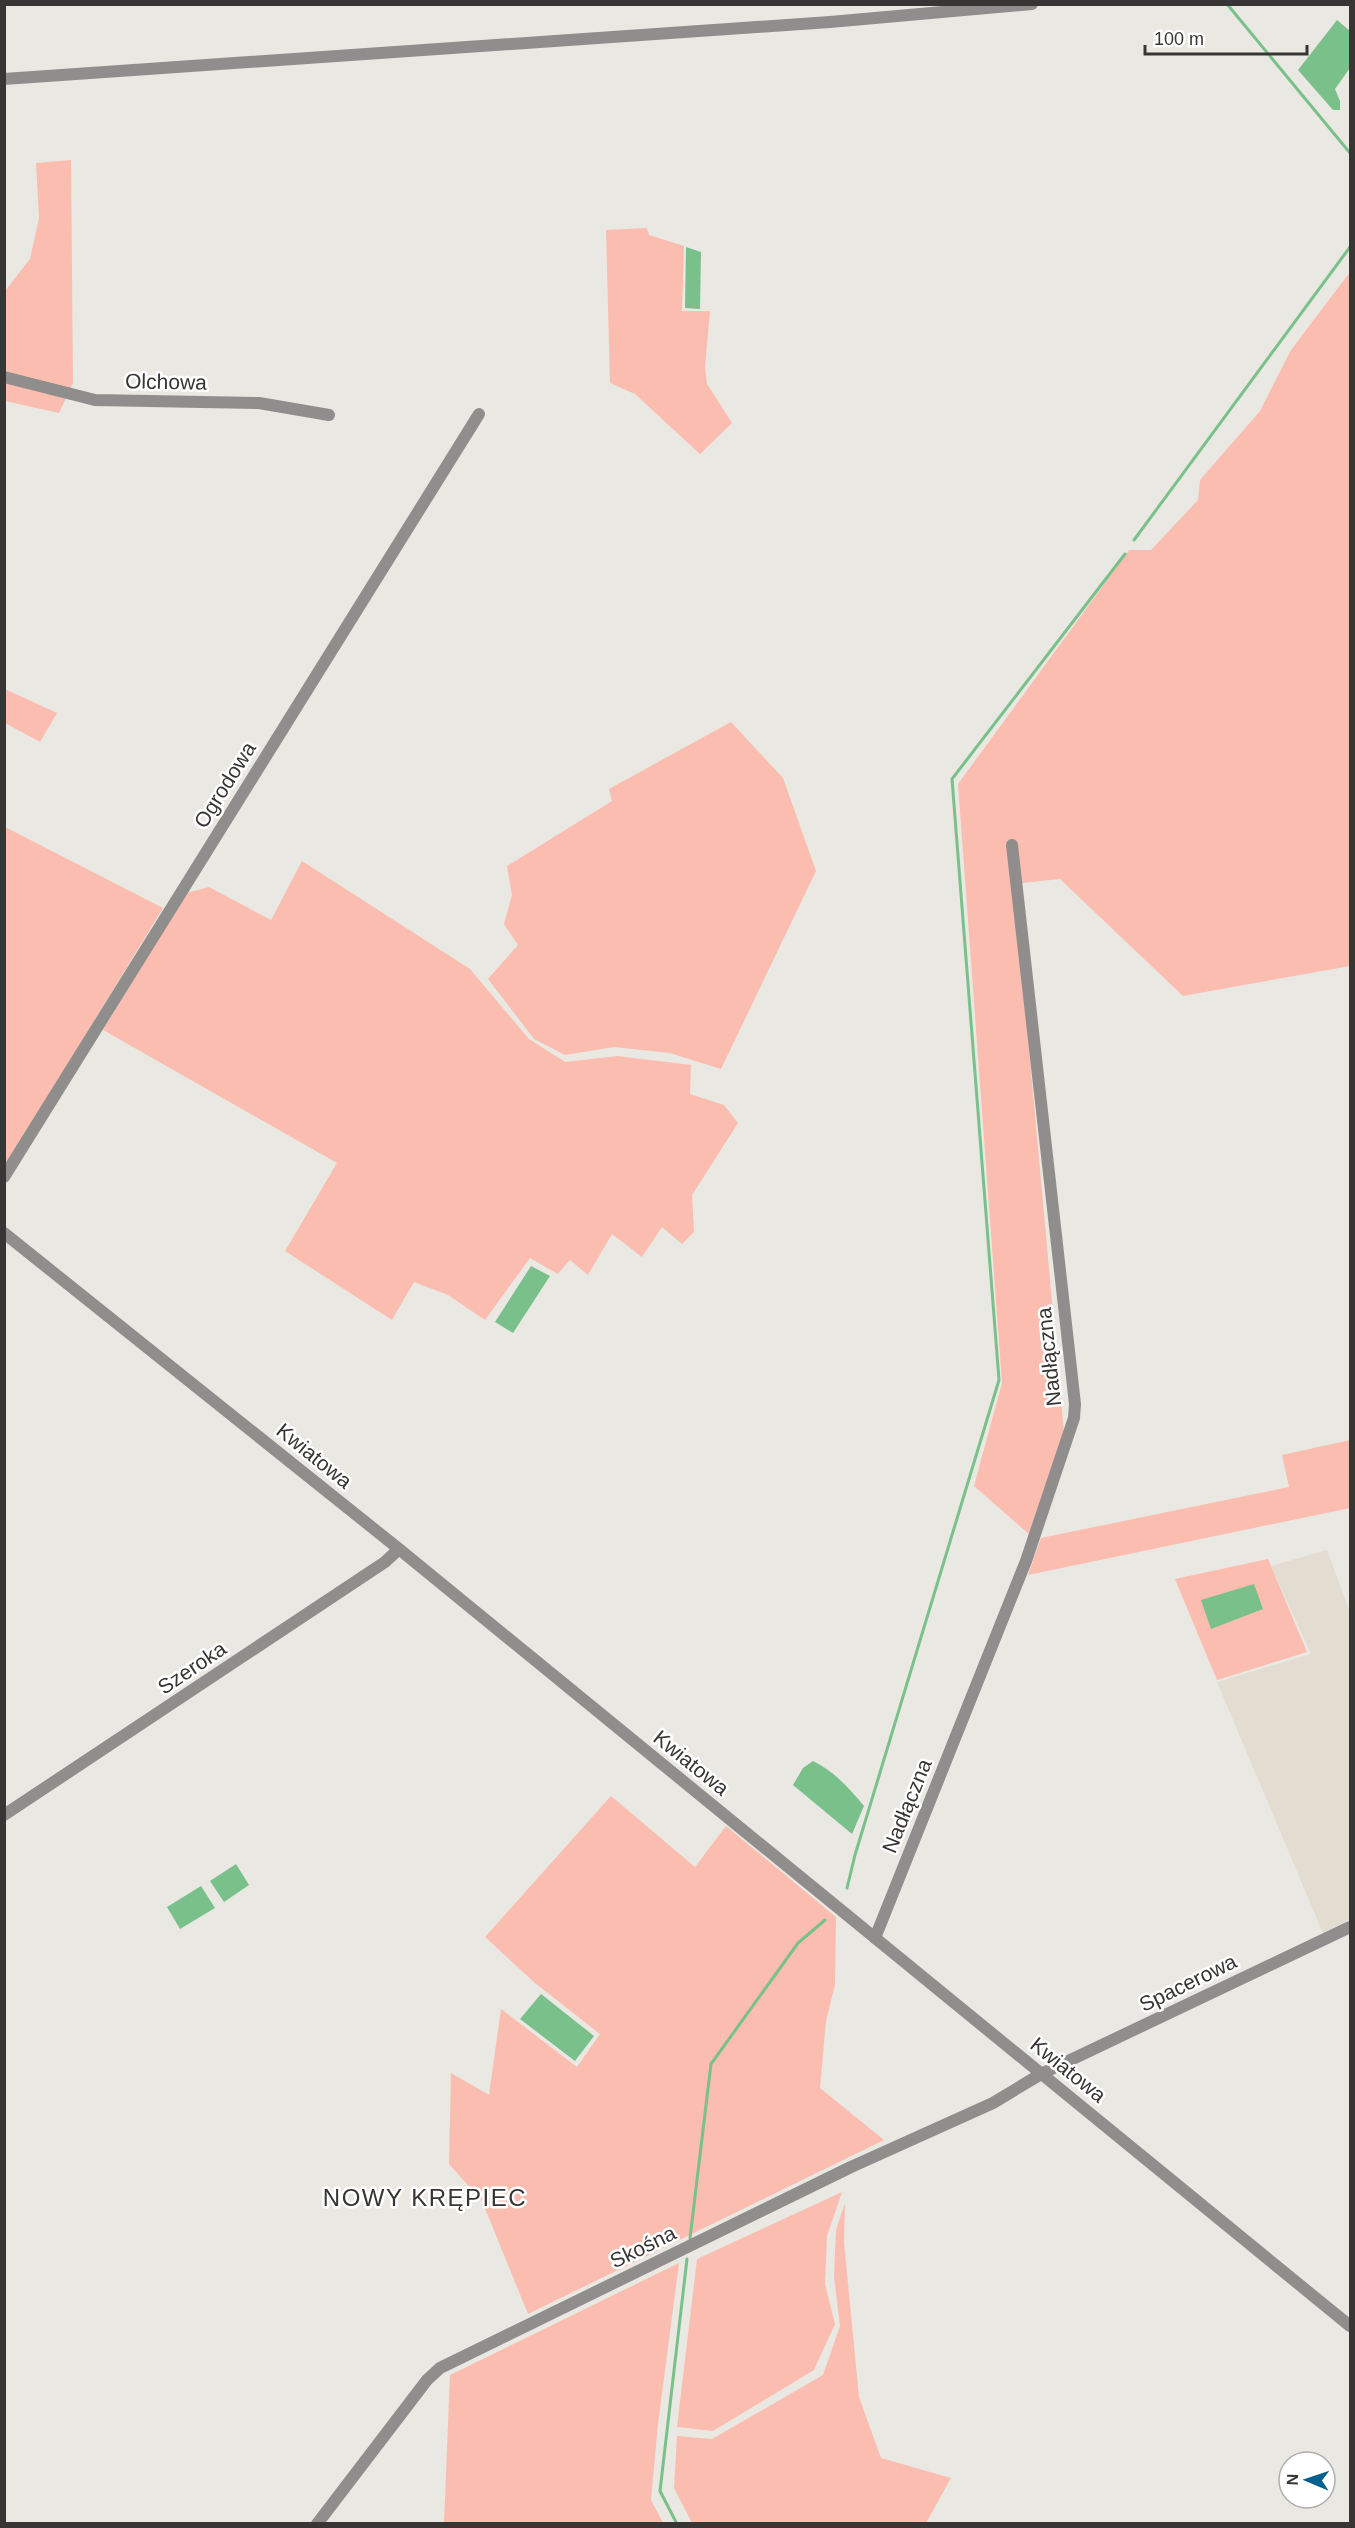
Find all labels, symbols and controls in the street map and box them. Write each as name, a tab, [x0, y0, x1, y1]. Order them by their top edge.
scale bar	[1145, 18, 1307, 56]
text: 100 m	[1154, 29, 1204, 49]
street label: Olchowa	[125, 369, 207, 394]
street label: Ogrodowa	[189, 737, 260, 832]
street label: Nadłączna	[1032, 1306, 1065, 1408]
street label: Kwiatowa	[272, 1418, 357, 1493]
street label: Szeroka	[153, 1636, 230, 1699]
street label: Kwiatowa	[649, 1725, 734, 1800]
street label: Nadłączna	[877, 1755, 936, 1856]
street label: Spacerowa	[1136, 1949, 1240, 2016]
street label: Kwiatowa	[1026, 2032, 1111, 2107]
district label: NOWY KRĘPIEC	[323, 2184, 527, 2211]
street label: Skośna	[606, 2221, 680, 2272]
north arrow	[1277, 2450, 1337, 2510]
text: N	[1284, 2473, 1301, 2486]

